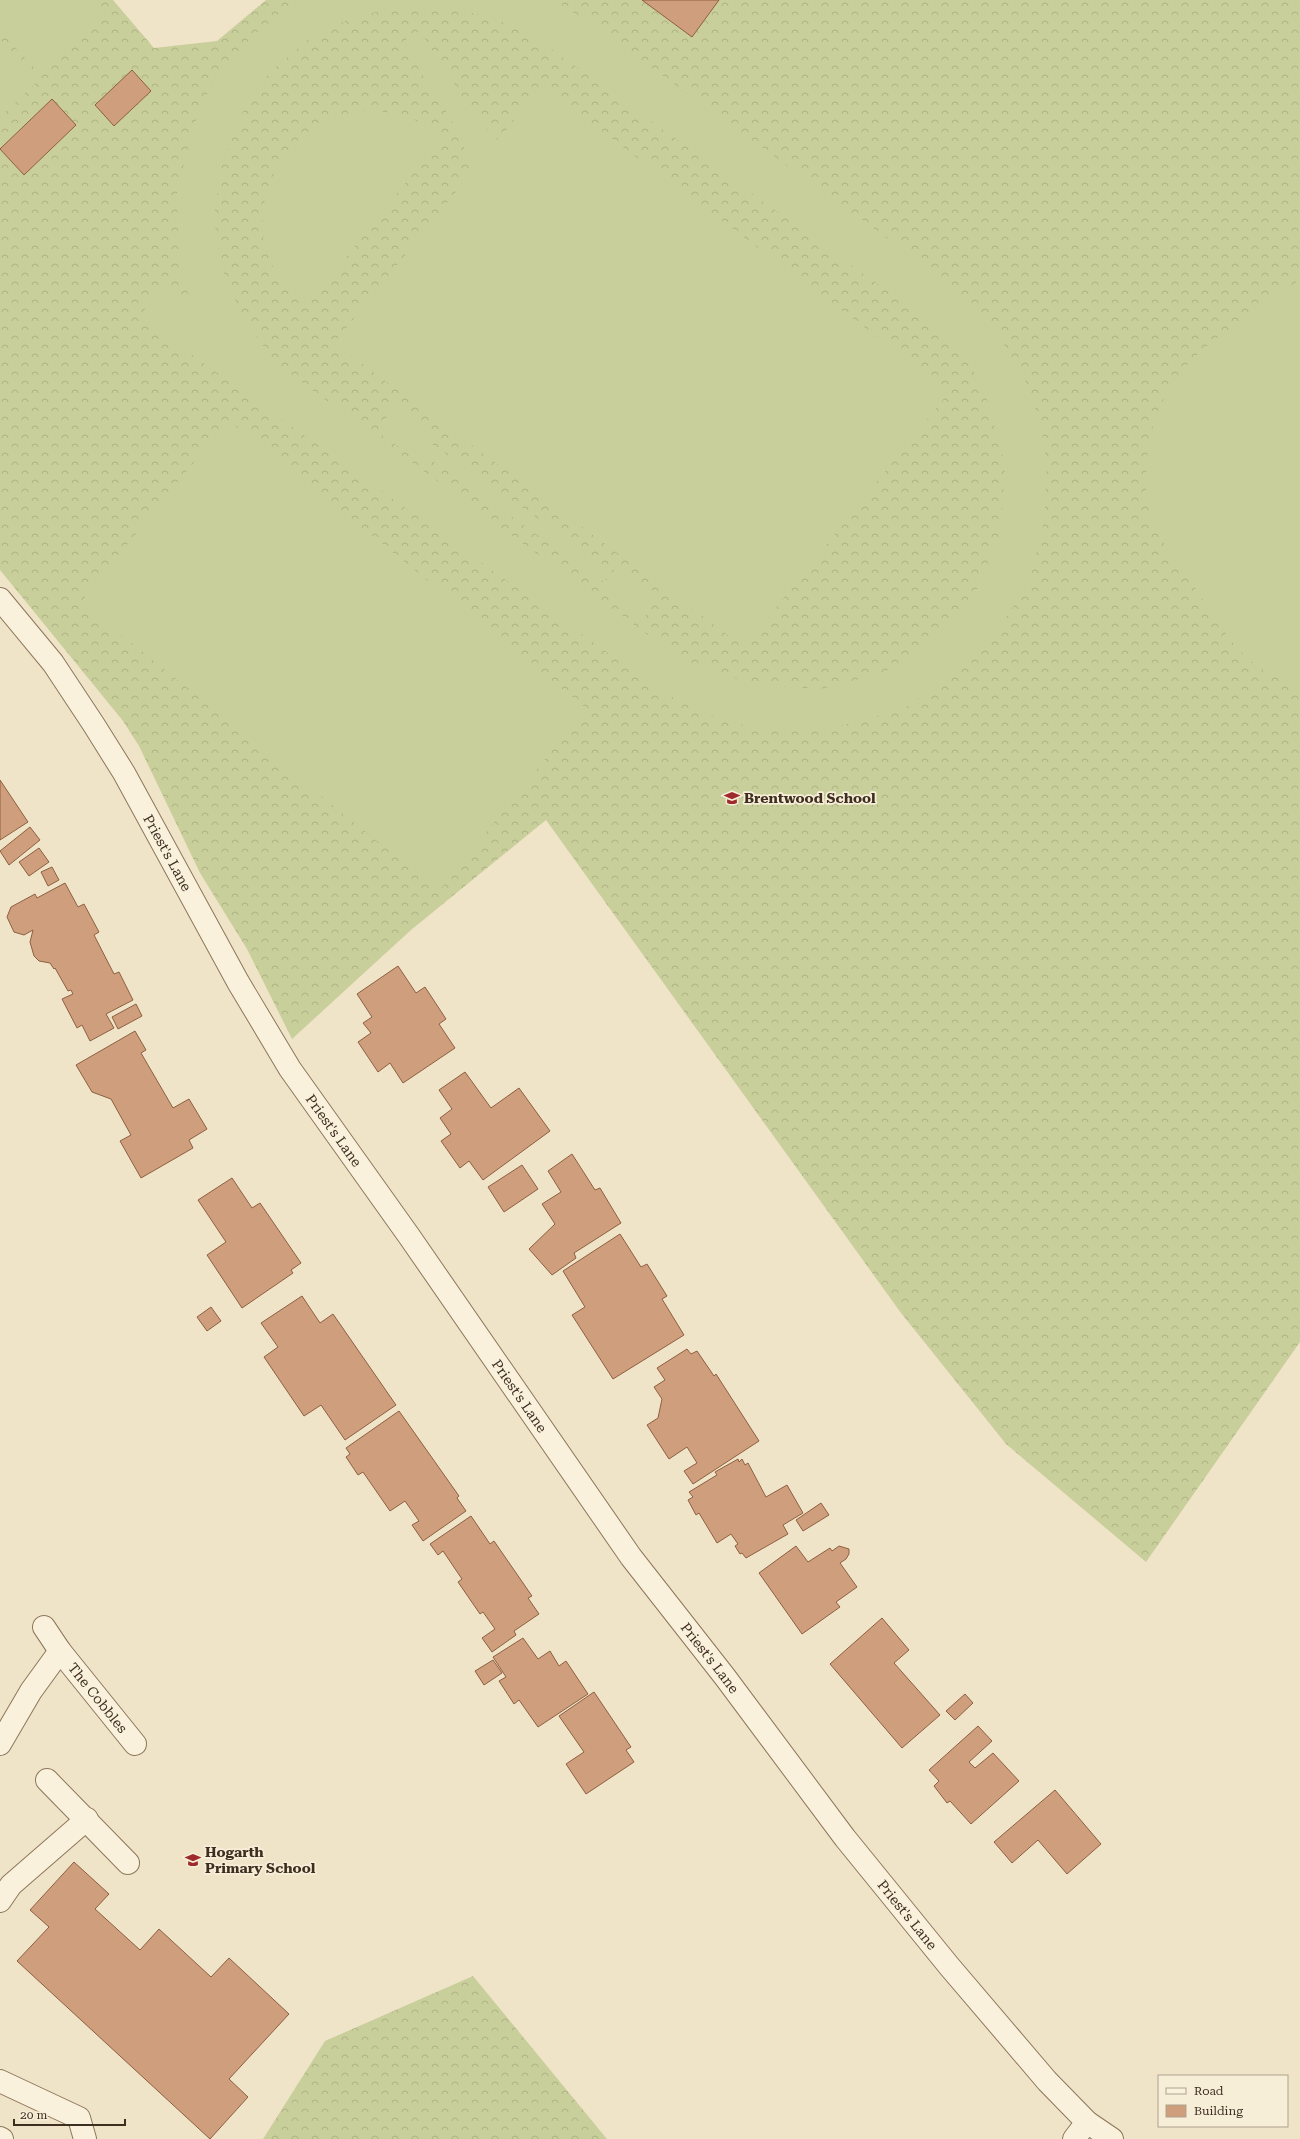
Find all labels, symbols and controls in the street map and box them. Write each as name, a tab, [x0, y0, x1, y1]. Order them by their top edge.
school or university icon: Brentwood School	[723, 789, 741, 807]
place label: Brentwood School	[744, 790, 876, 806]
street label: Priest's Lane	[140, 812, 195, 894]
street label: Priest's Lane	[303, 1091, 365, 1170]
street label: Priest's Lane	[489, 1356, 551, 1436]
street label: Priest's Lane	[678, 1620, 743, 1697]
street label: The Cobbles	[65, 1660, 131, 1736]
place label: Hogarth Primary School	[205, 1844, 316, 1876]
school or university icon: Hogarth Primary School	[184, 1851, 202, 1869]
street label: Priest's Lane	[874, 1877, 941, 1953]
legend	[1158, 2075, 1288, 2127]
text: Road	[1194, 2084, 1224, 2098]
scale bar	[14, 2101, 125, 2127]
text: Building	[1194, 2104, 1243, 2118]
text: 20 m	[20, 2108, 47, 2122]

